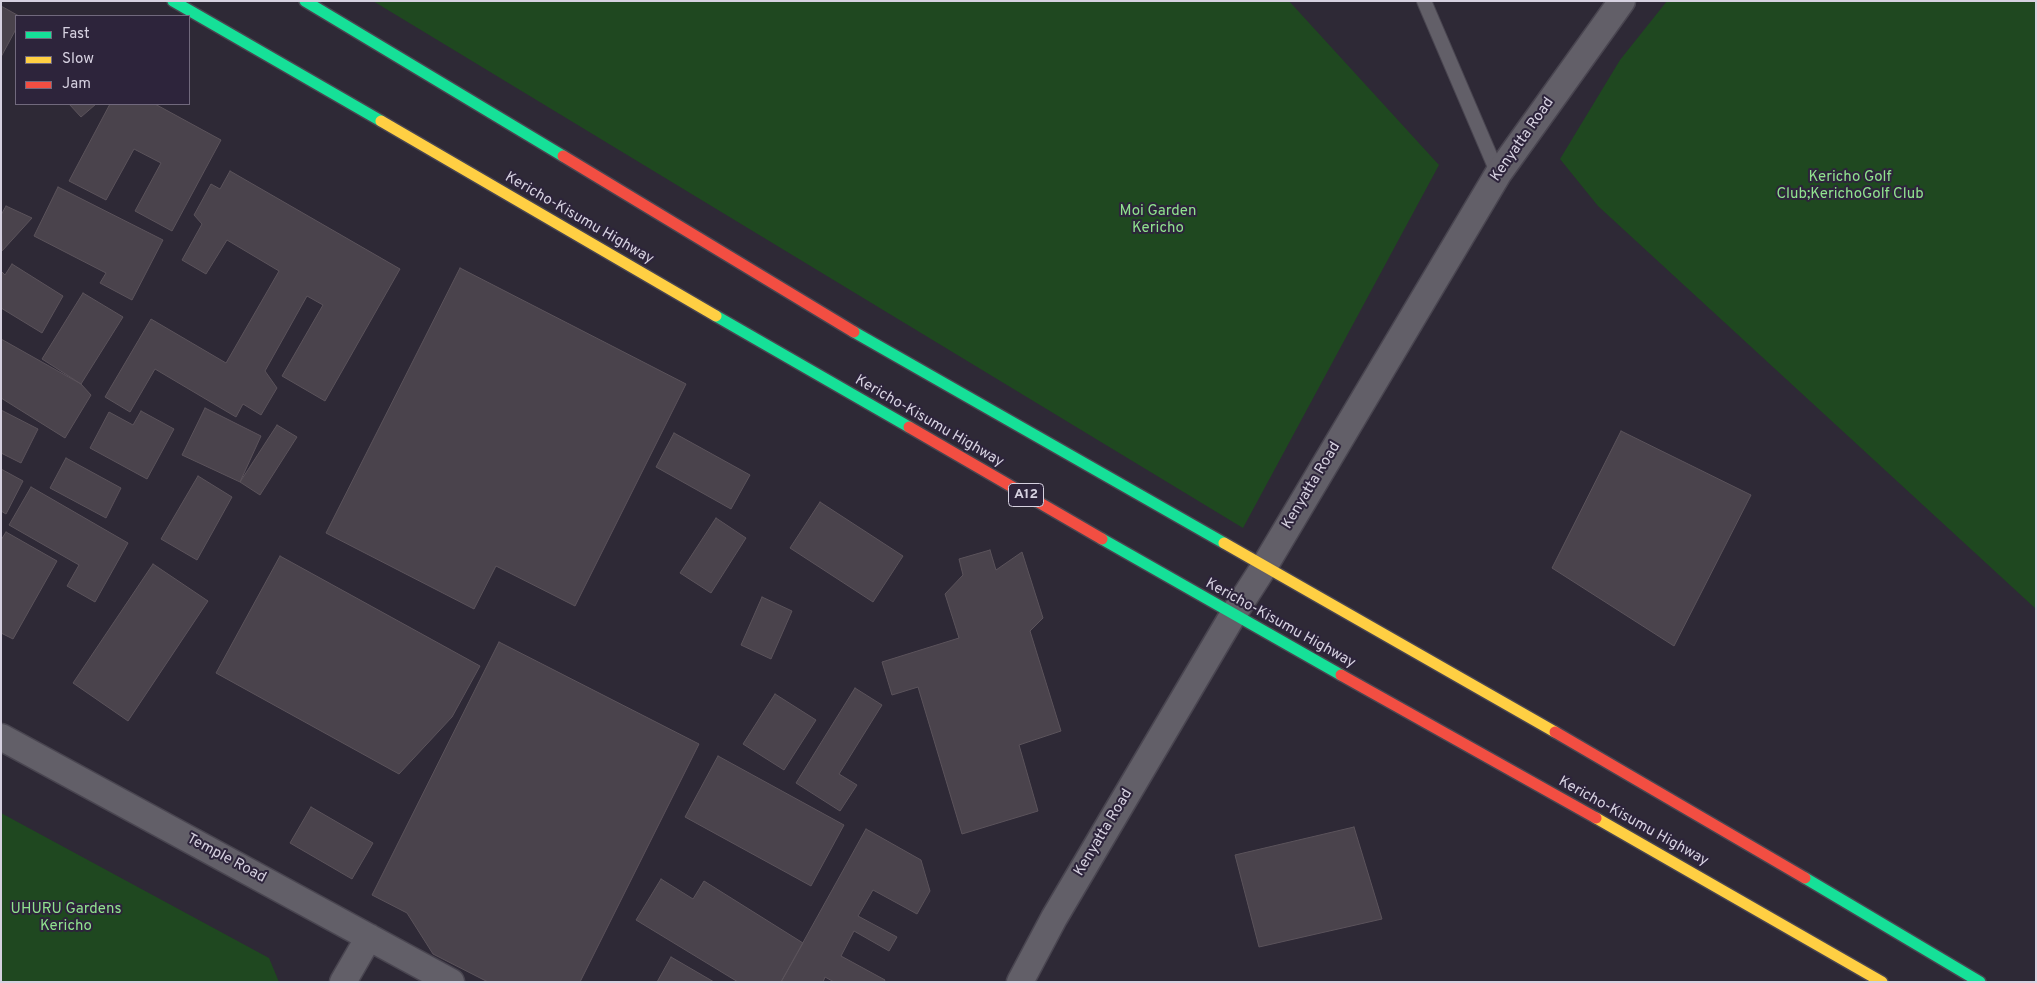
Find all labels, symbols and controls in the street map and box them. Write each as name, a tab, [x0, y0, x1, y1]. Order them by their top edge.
legend	[15, 15, 190, 105]
text: Fast	[62, 25, 90, 44]
text: Slow	[62, 50, 94, 69]
text: Jam	[62, 75, 91, 94]
street label: Kenyatta Road	[1487, 94, 1559, 186]
street label: Kericho-Kisumu Highway	[501, 169, 657, 269]
park label: Kericho Golf Club;KerichoGolf Club	[1776, 169, 1924, 204]
park label: Moi Garden Kericho	[1120, 203, 1196, 238]
street label: Kericho-Kisumu Highway	[851, 372, 1007, 472]
street label: Kenyatta Road	[1279, 439, 1345, 533]
road number: A12	[1008, 484, 1044, 506]
street label: Kericho-Kisumu Highway	[1202, 575, 1358, 673]
street label: Kericho-Kisumu Highway	[1555, 773, 1711, 871]
street label: Kenyatta Road	[1071, 786, 1137, 880]
street label: Temple Road	[183, 831, 269, 887]
park label: UHURU Gardens Kericho	[11, 901, 121, 936]

